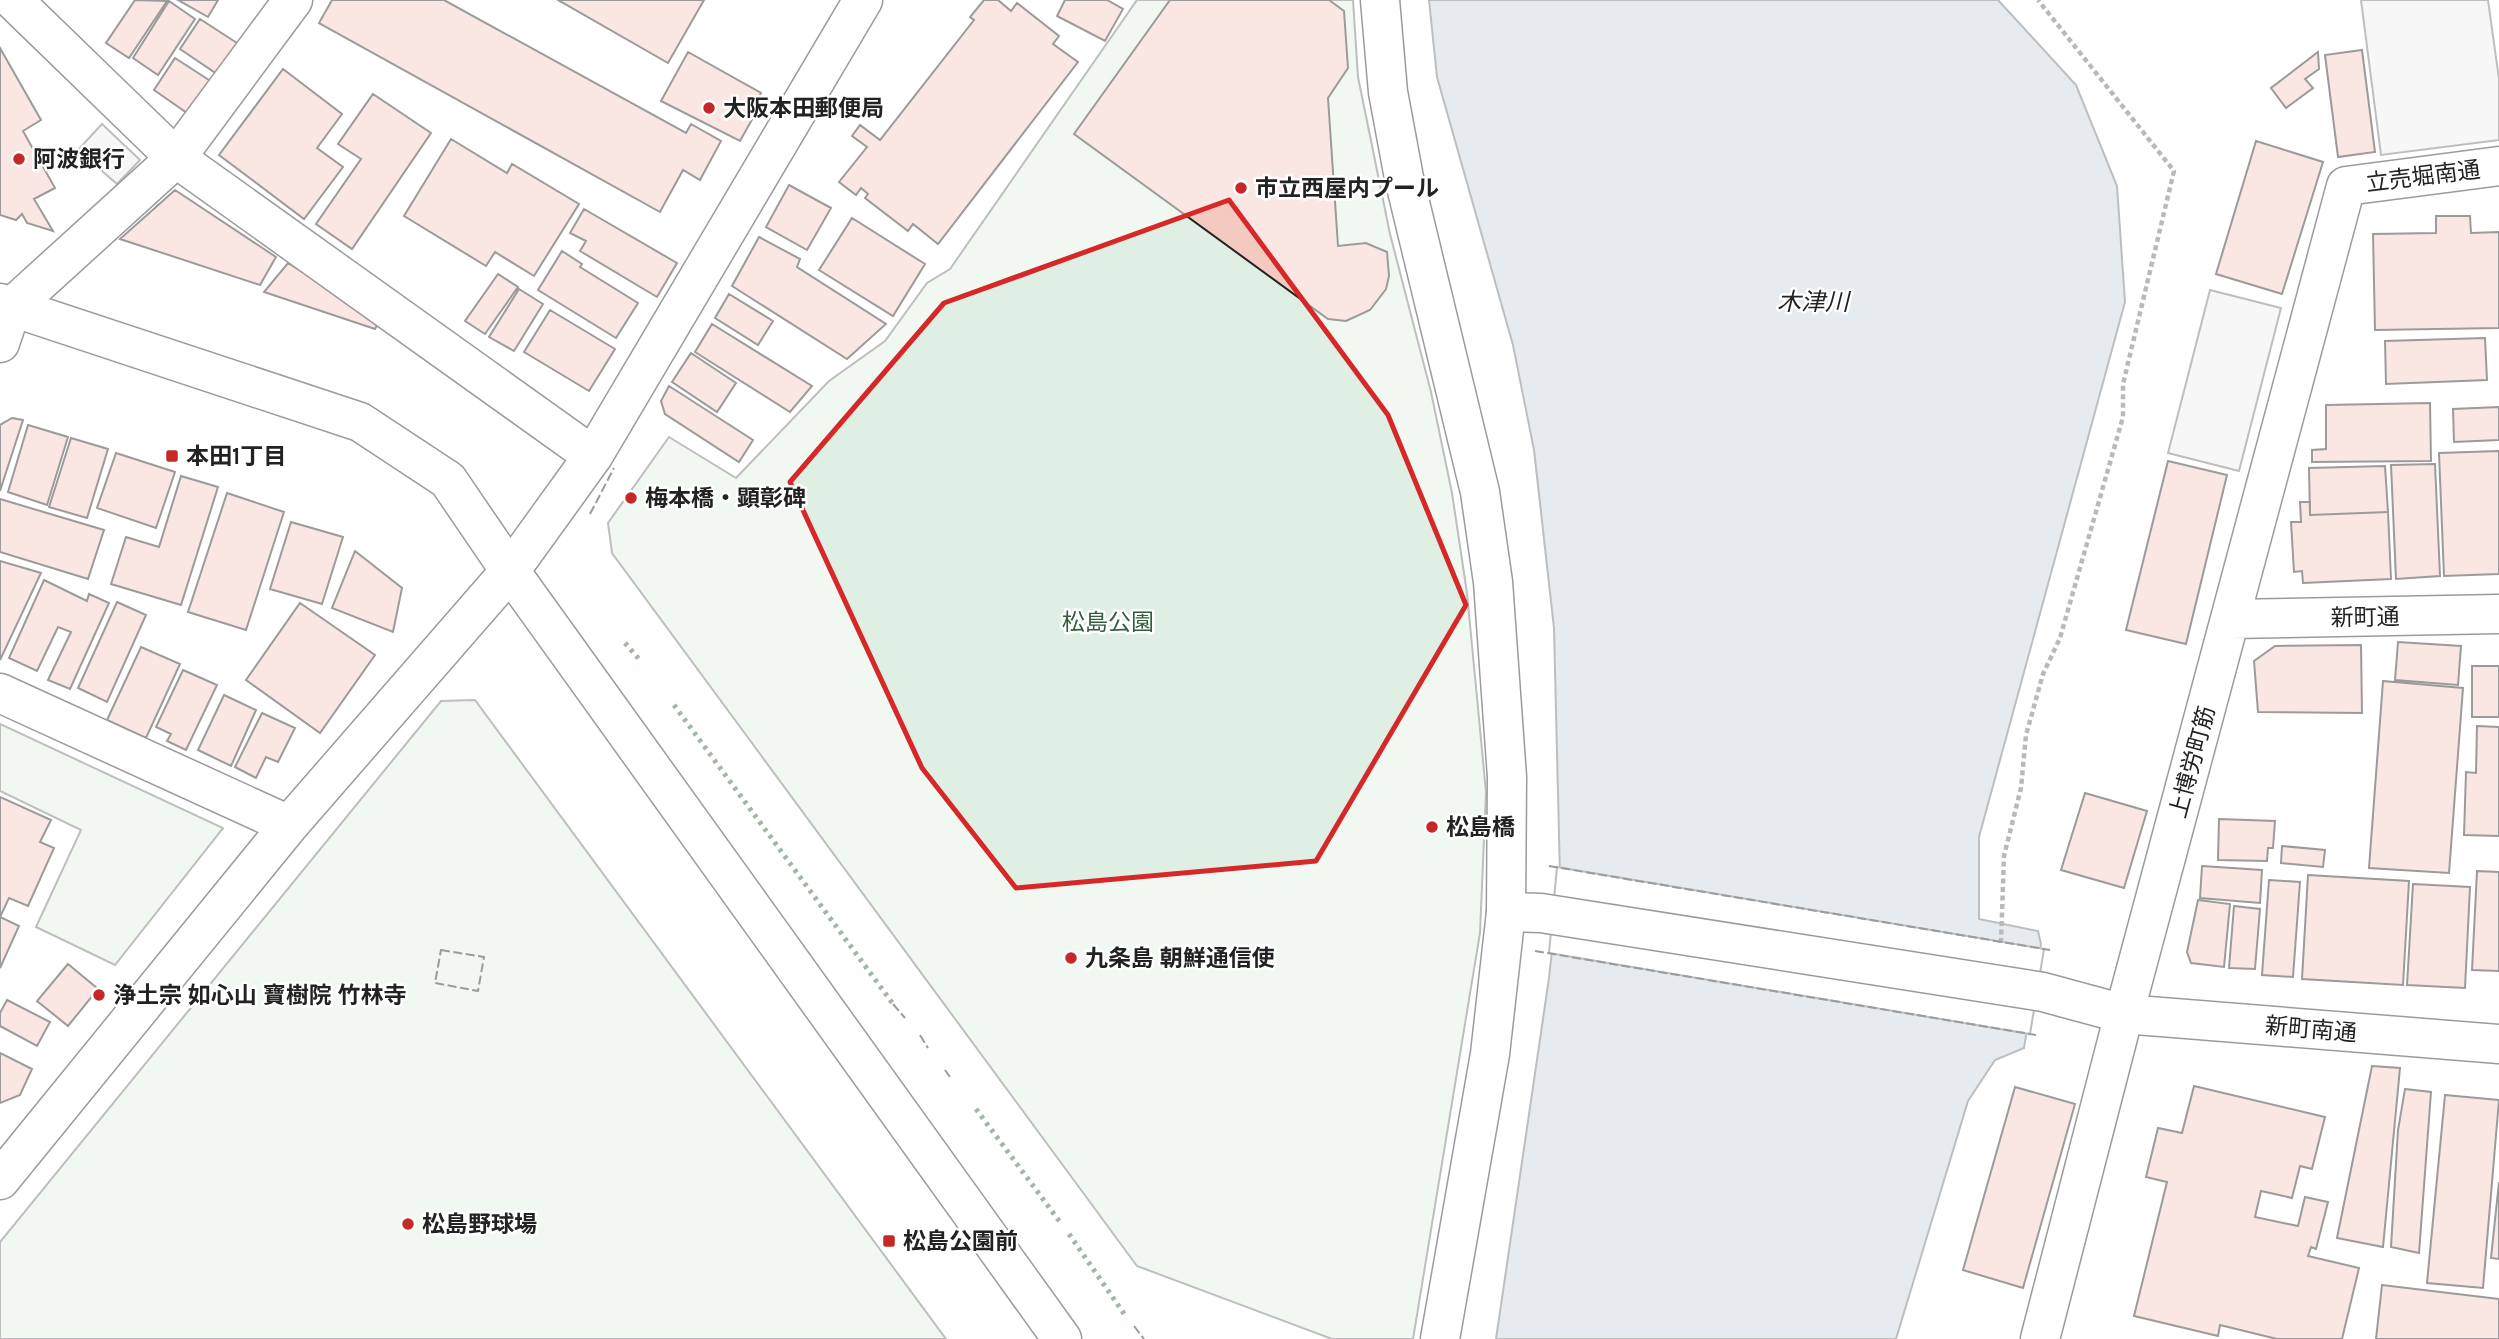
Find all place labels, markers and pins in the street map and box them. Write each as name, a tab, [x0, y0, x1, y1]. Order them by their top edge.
place label: 大阪本田郵便局	[723, 95, 884, 122]
marker: 大阪本田郵便局	[701, 100, 717, 116]
place label: 阿波銀行	[33, 146, 125, 173]
marker: 阿波銀行	[11, 151, 27, 167]
place label: 市立西屋内プール	[1255, 175, 1439, 202]
marker: 市立西屋内プール	[1233, 180, 1249, 196]
place label: 本田1丁目	[186, 443, 286, 470]
marker: 本田1丁目	[164, 448, 180, 464]
place label: 梅本橋・顕彰碑	[645, 485, 806, 512]
marker: 梅本橋・顕彰碑	[623, 490, 639, 506]
place label: 松島橋	[1446, 814, 1515, 841]
marker: 松島橋	[1424, 819, 1440, 835]
place label: 九条島 朝鮮通信使	[1085, 945, 1275, 972]
marker: 九条島 朝鮮通信使	[1063, 950, 1079, 966]
place label: 浄土宗 如心山 寶樹院 竹林寺	[113, 982, 406, 1009]
marker: 浄土宗 如心山 寶樹院 竹林寺	[91, 987, 107, 1003]
place label: 松島野球場	[422, 1211, 537, 1238]
marker: 松島野球場	[400, 1216, 416, 1232]
place label: 松島公園前	[903, 1228, 1018, 1255]
marker: 松島公園前	[881, 1233, 897, 1249]

